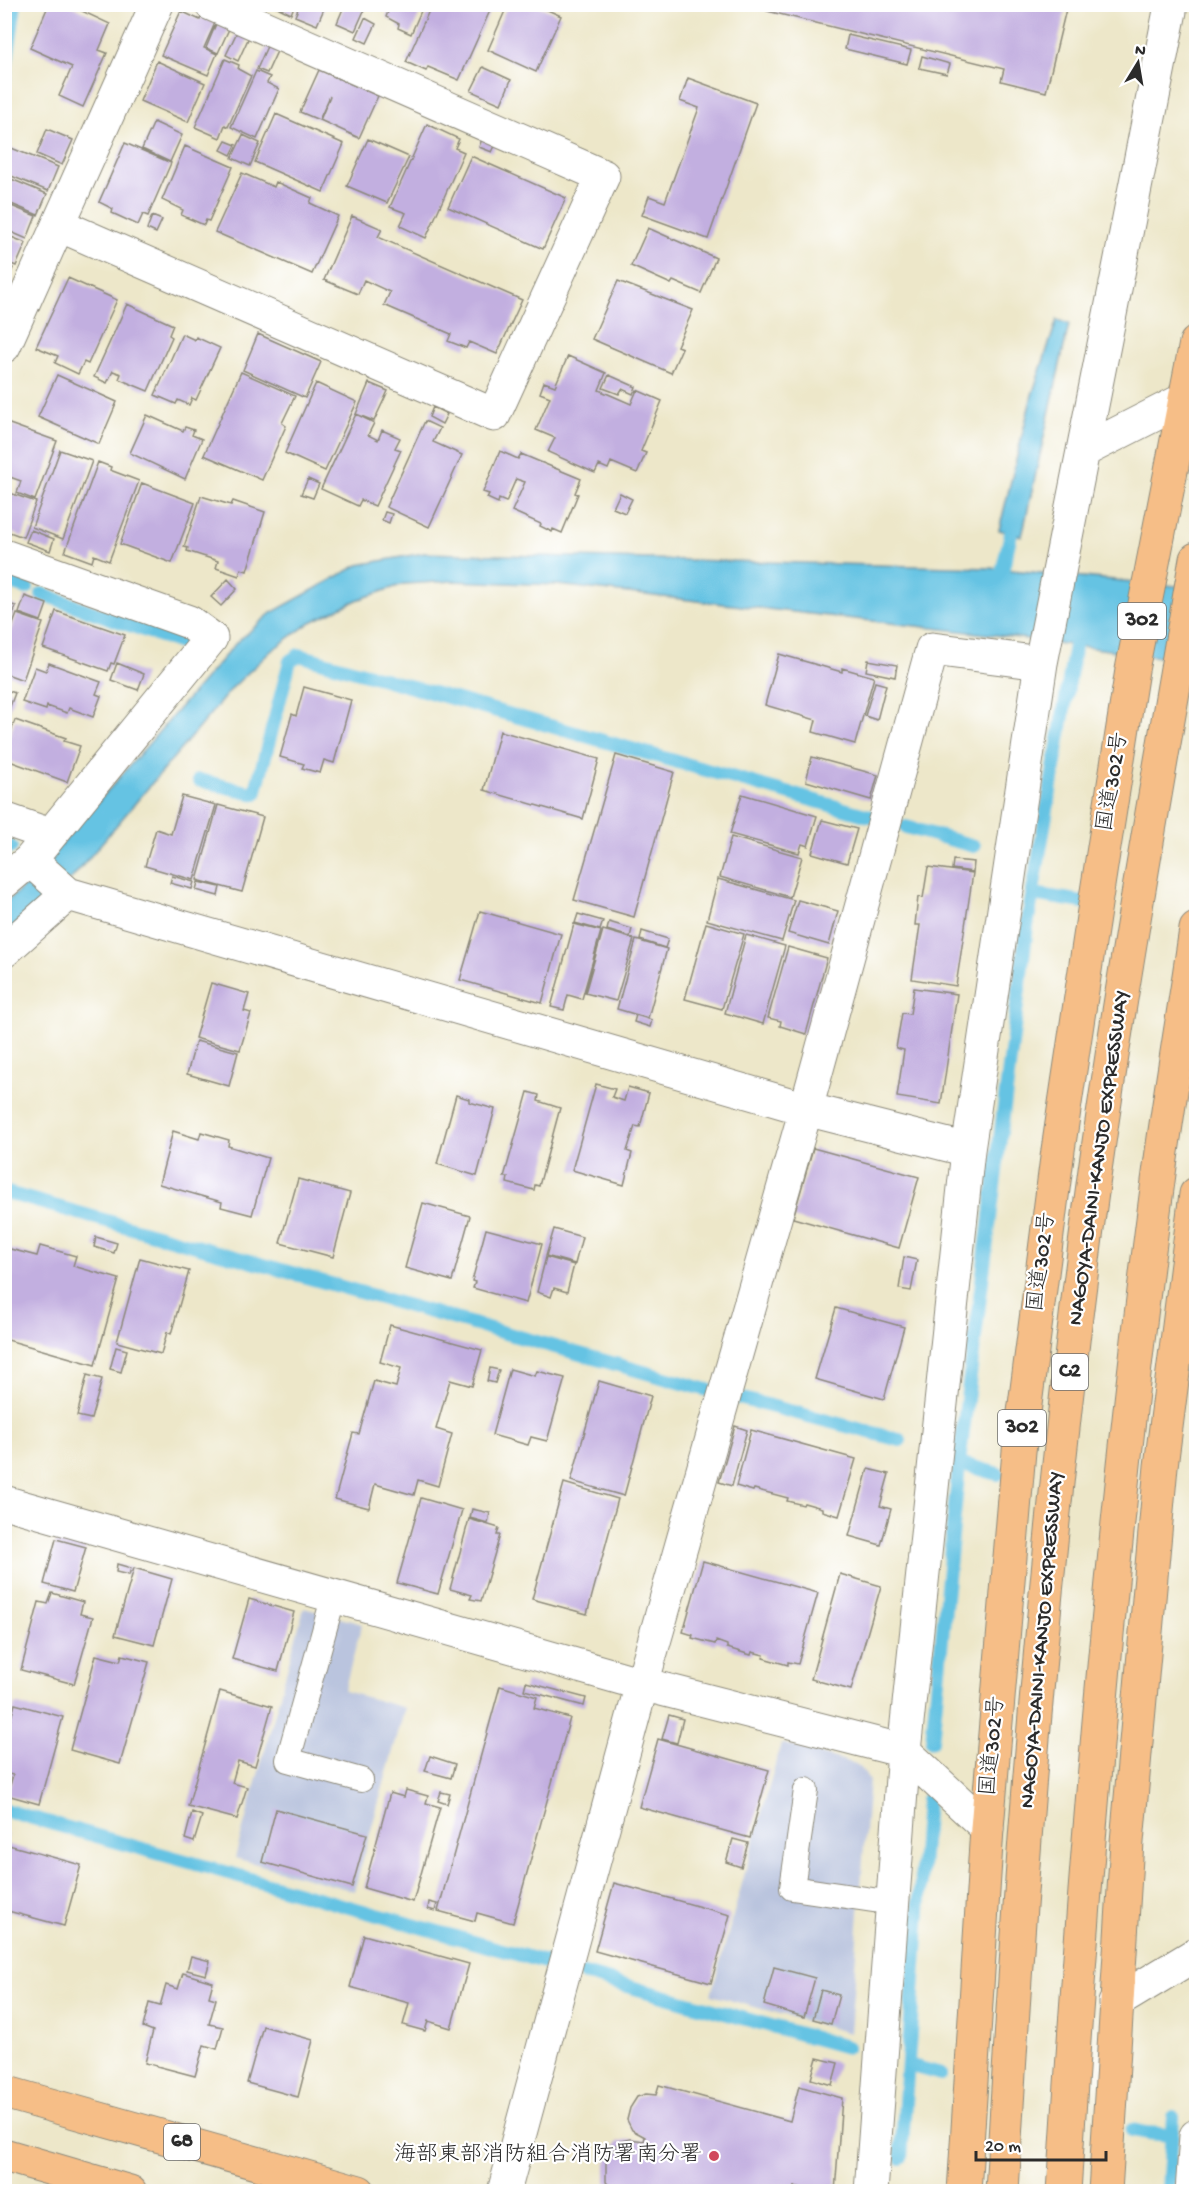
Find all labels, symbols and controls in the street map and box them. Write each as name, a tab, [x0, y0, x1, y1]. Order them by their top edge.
north arrow	[1108, 33, 1168, 93]
text: N	[1133, 41, 1148, 62]
road number: 302	[1118, 603, 1166, 639]
street label: 国道302号	[1092, 730, 1135, 834]
street label: NAGOYA-DAINI-KANJO EXPRESSWAY	[1064, 989, 1136, 1327]
street label: 国道302号	[1023, 1210, 1062, 1314]
road number: C2	[1052, 1354, 1088, 1390]
road number: 302	[998, 1410, 1046, 1446]
street label: NAGOYA-DAINI-KANJO EXPRESSWAY	[1015, 1470, 1071, 1810]
street label: 国道302号	[976, 1695, 1011, 1797]
road number: 68	[164, 2124, 200, 2160]
scale bar	[976, 2124, 1106, 2162]
text: 20 m	[985, 2137, 1021, 2158]
place label: 海部東部消防組合消防署南分署	[394, 2142, 702, 2169]
marker: 海部東部消防組合消防署南分署	[707, 2149, 721, 2163]

